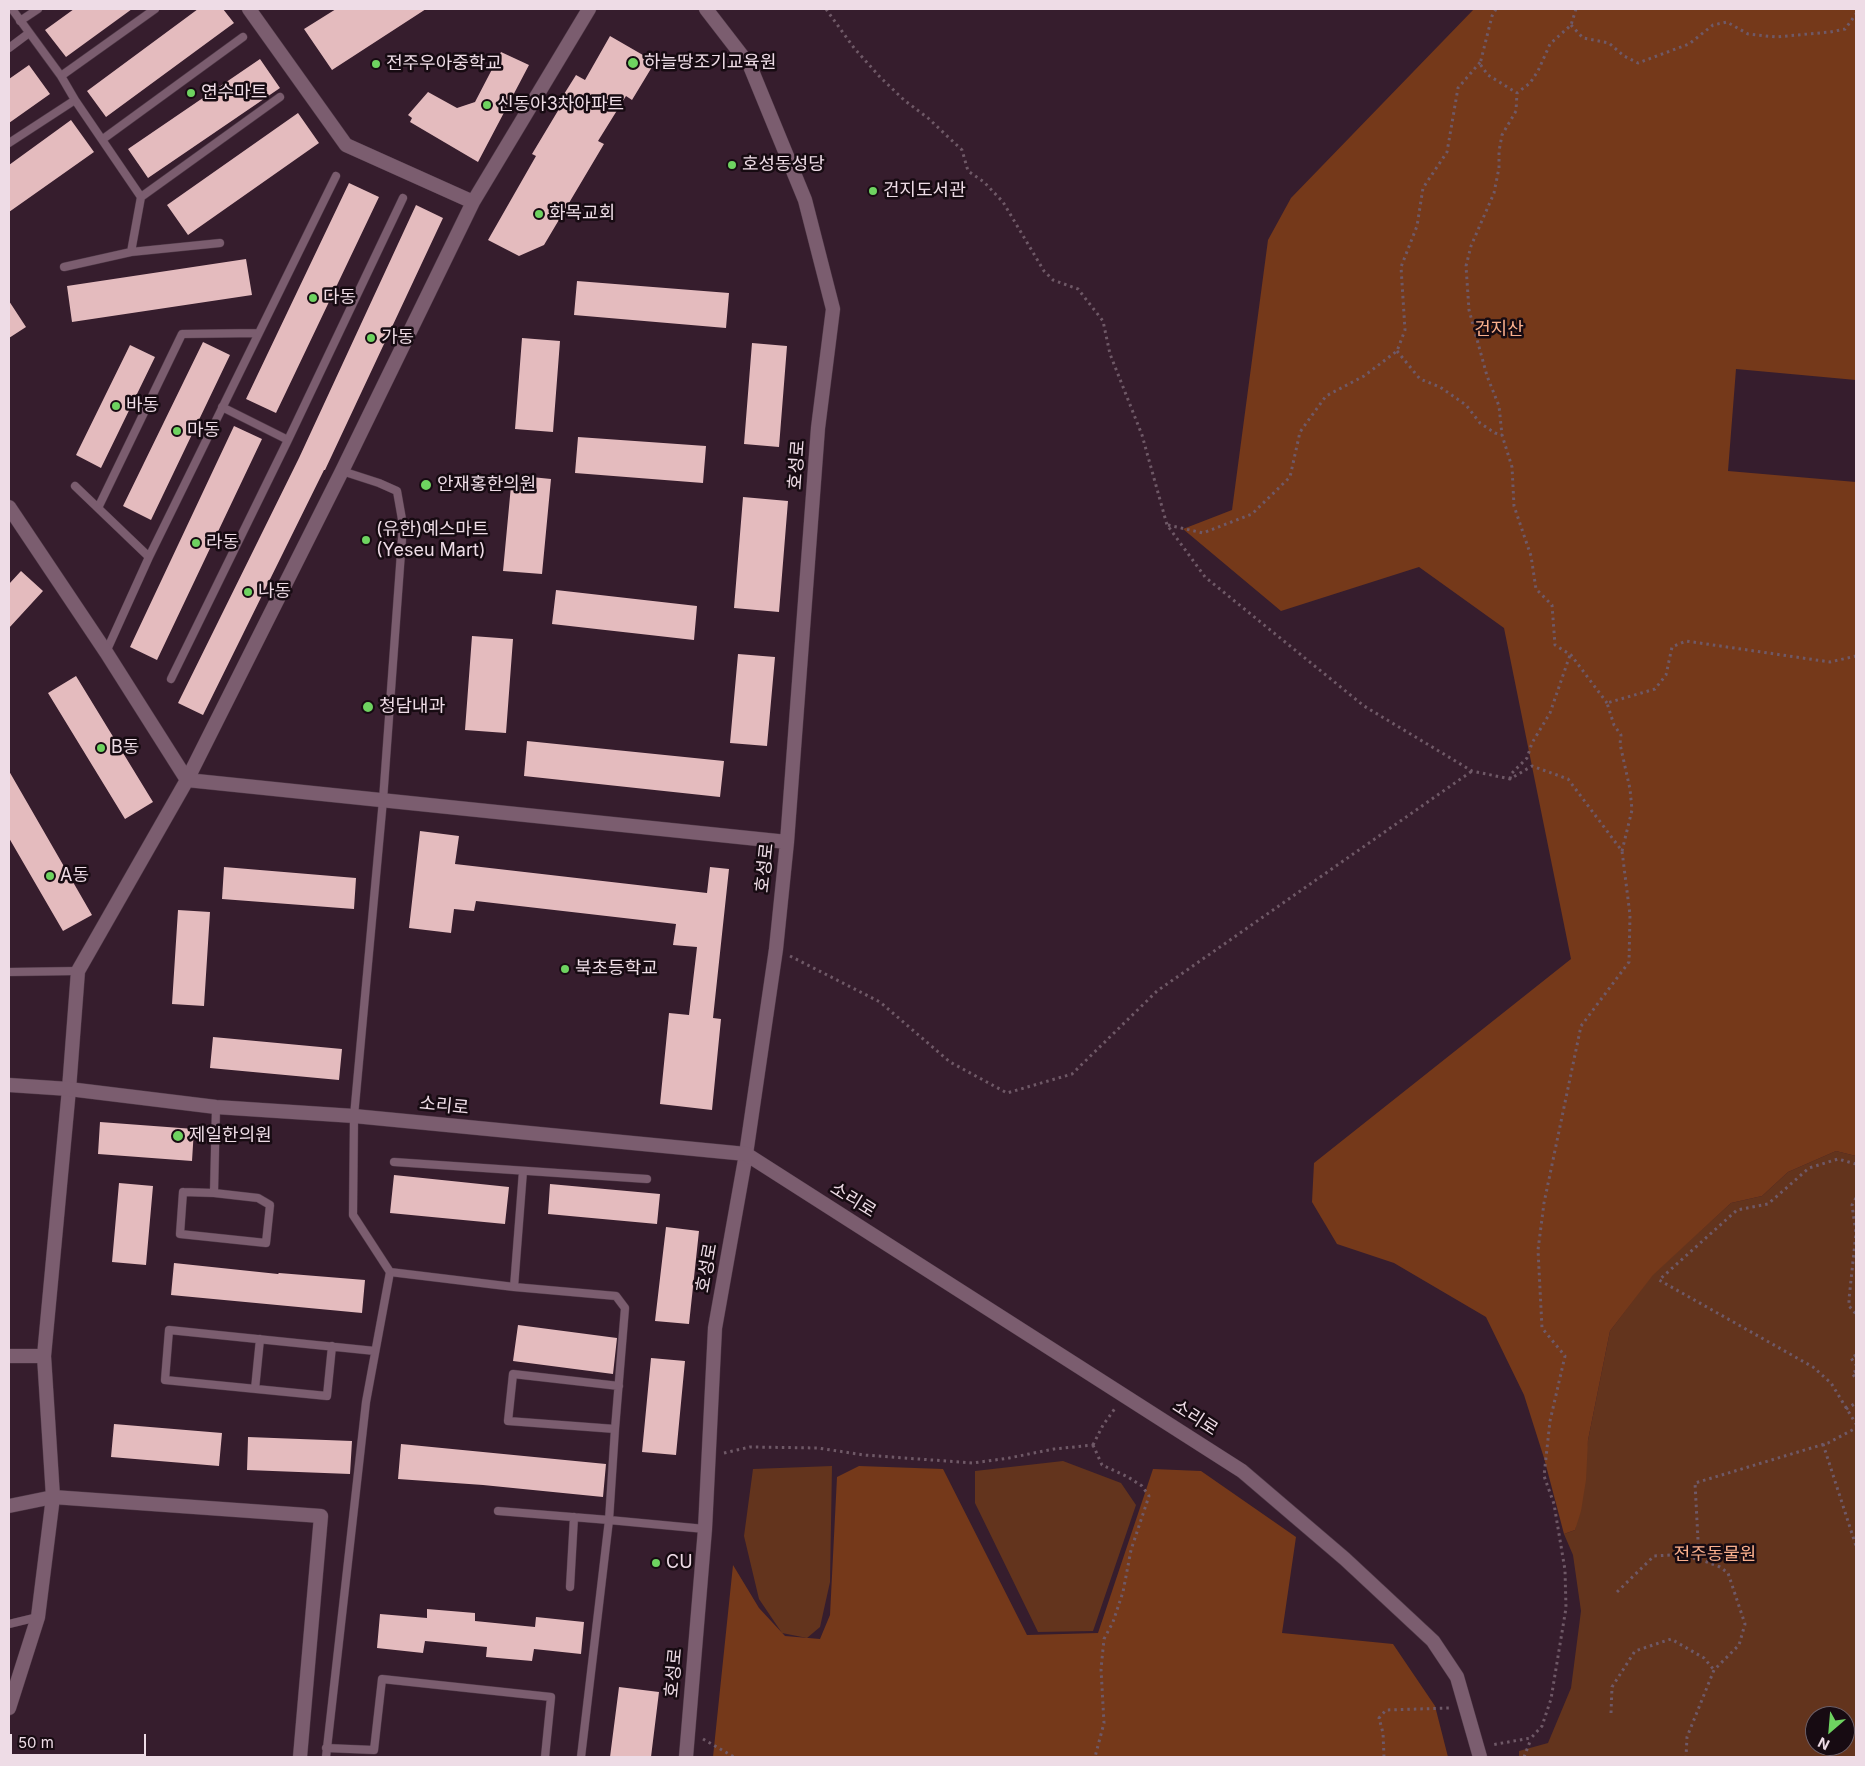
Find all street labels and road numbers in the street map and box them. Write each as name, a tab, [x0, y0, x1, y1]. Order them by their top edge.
street label: 호성로	[784, 439, 810, 491]
street label: 호성로	[752, 842, 778, 894]
street label: 소리로	[418, 1093, 470, 1119]
street label: 소리로	[826, 1178, 880, 1222]
street label: 호성로	[692, 1242, 722, 1294]
street label: 소리로	[1168, 1395, 1222, 1441]
street label: 호성로	[661, 1647, 687, 1699]

